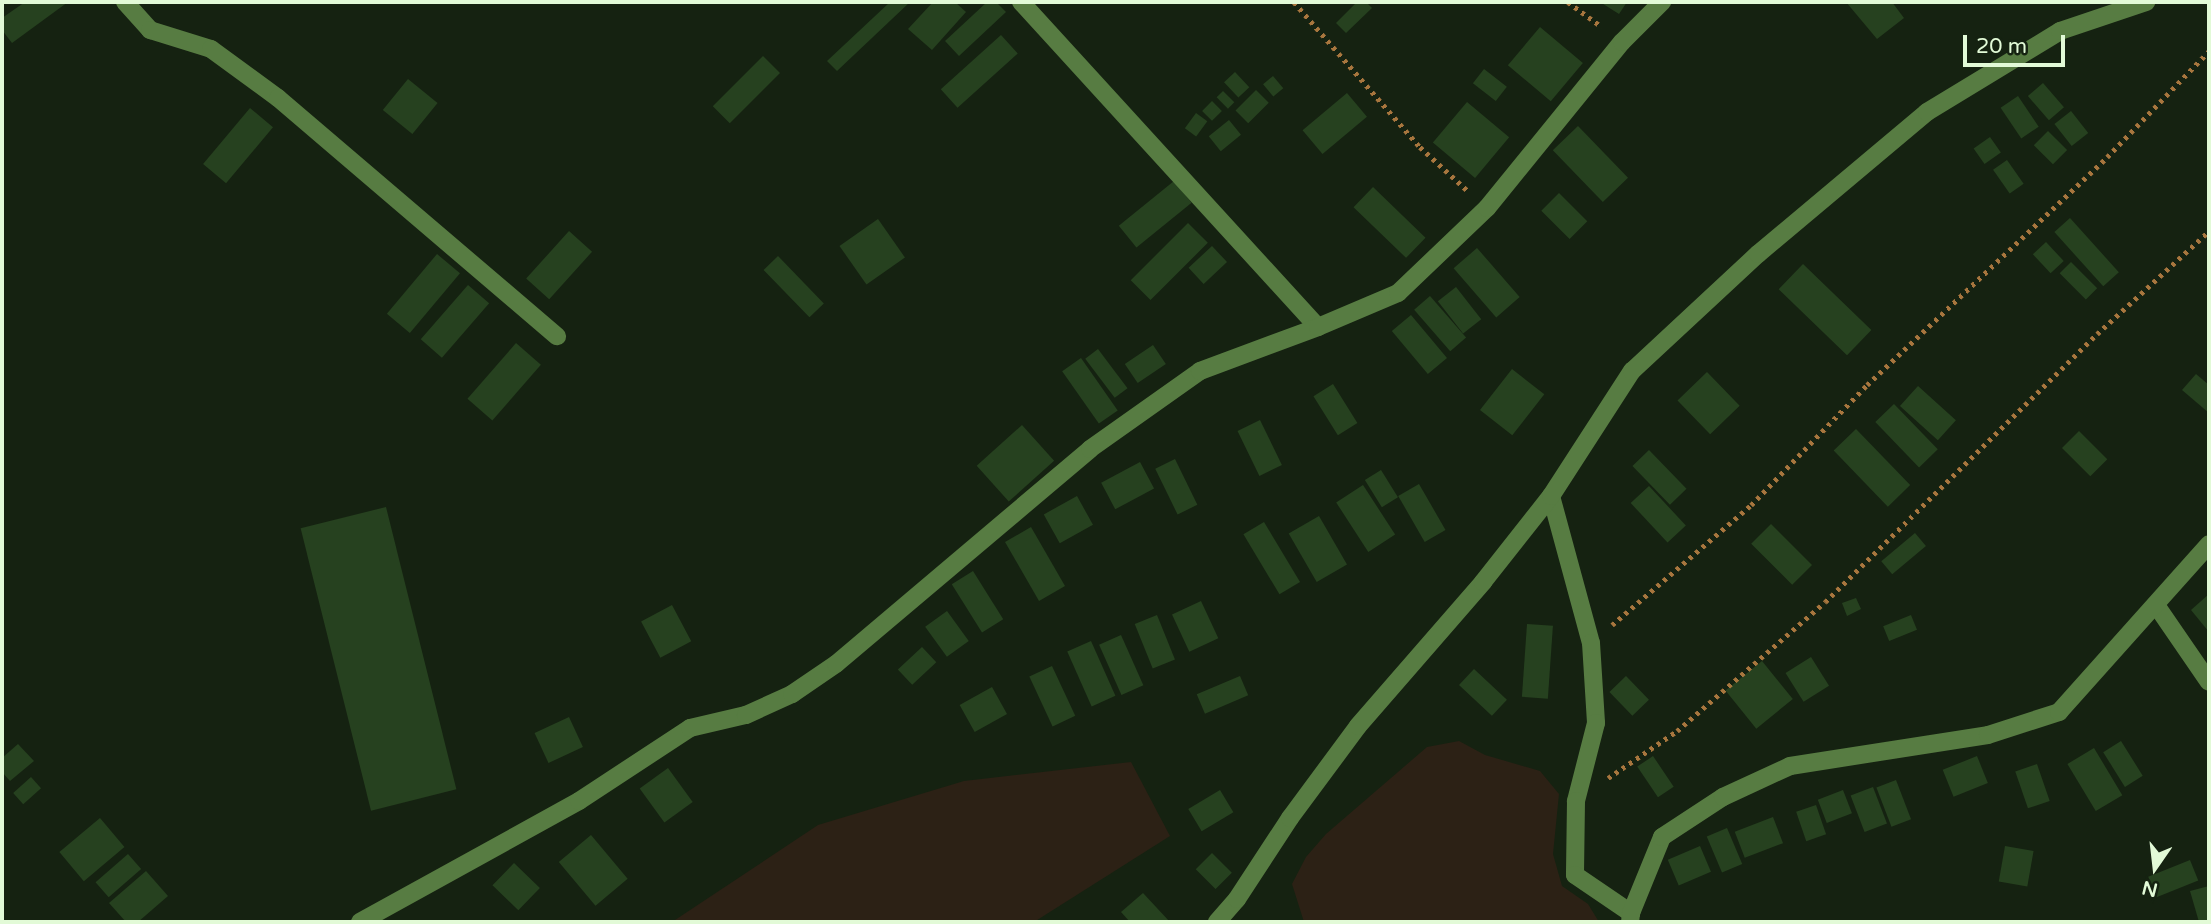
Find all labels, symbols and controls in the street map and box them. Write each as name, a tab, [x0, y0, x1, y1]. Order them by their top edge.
scale bar	[1966, 21, 2068, 65]
text: 20 m	[1976, 34, 2027, 59]
north arrow	[2120, 833, 2190, 903]
text: N	[2140, 876, 2160, 901]

